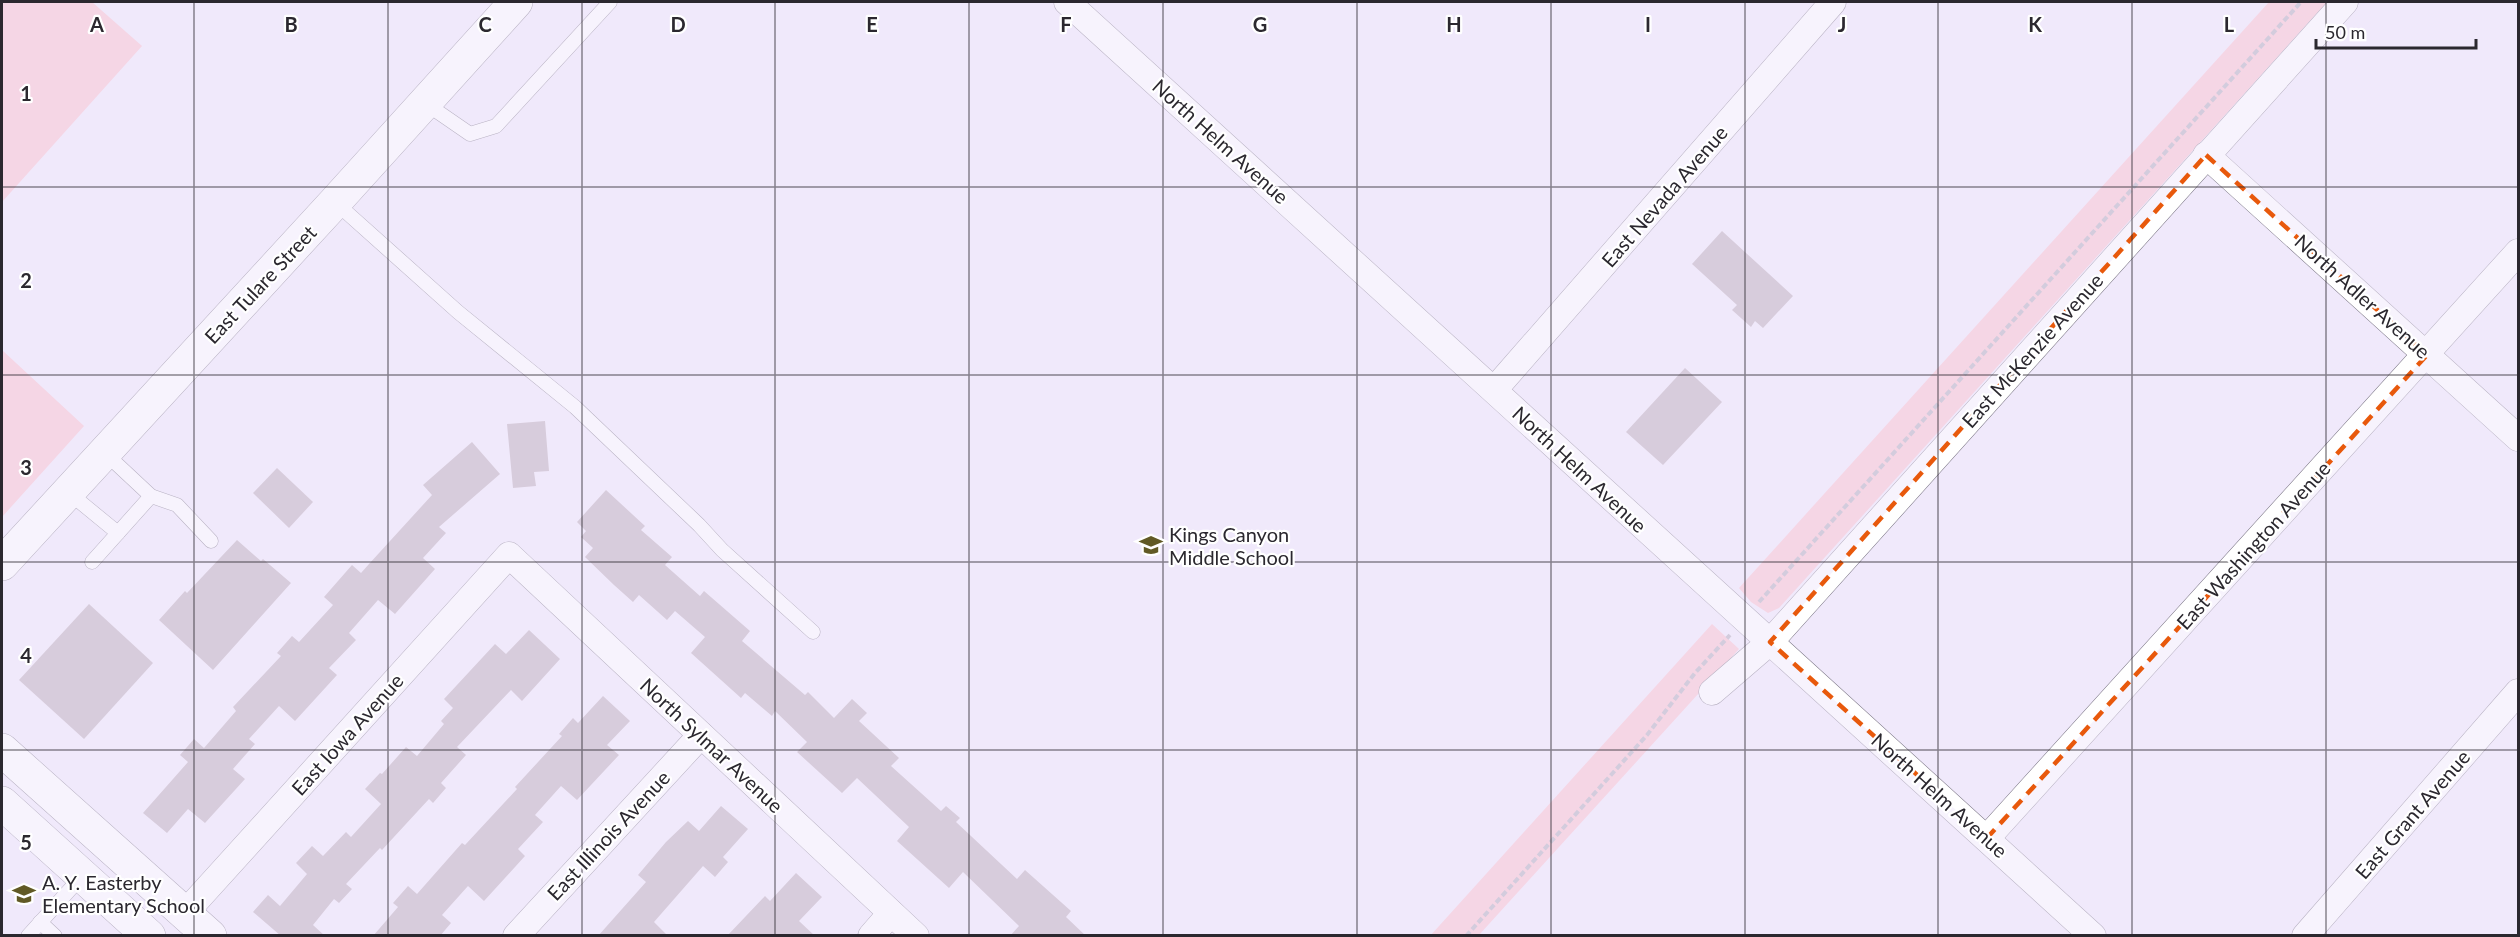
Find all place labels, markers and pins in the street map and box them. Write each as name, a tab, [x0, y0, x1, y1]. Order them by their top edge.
place label: Kings Canyon Middle School	[1169, 522, 1294, 569]
school or university icon: Kings Canyon Middle School	[1138, 532, 1164, 558]
place label: A. Y. Easterby Elementary School	[42, 870, 205, 917]
school or university icon: A. Y. Easterby Elementary School	[11, 881, 37, 907]

